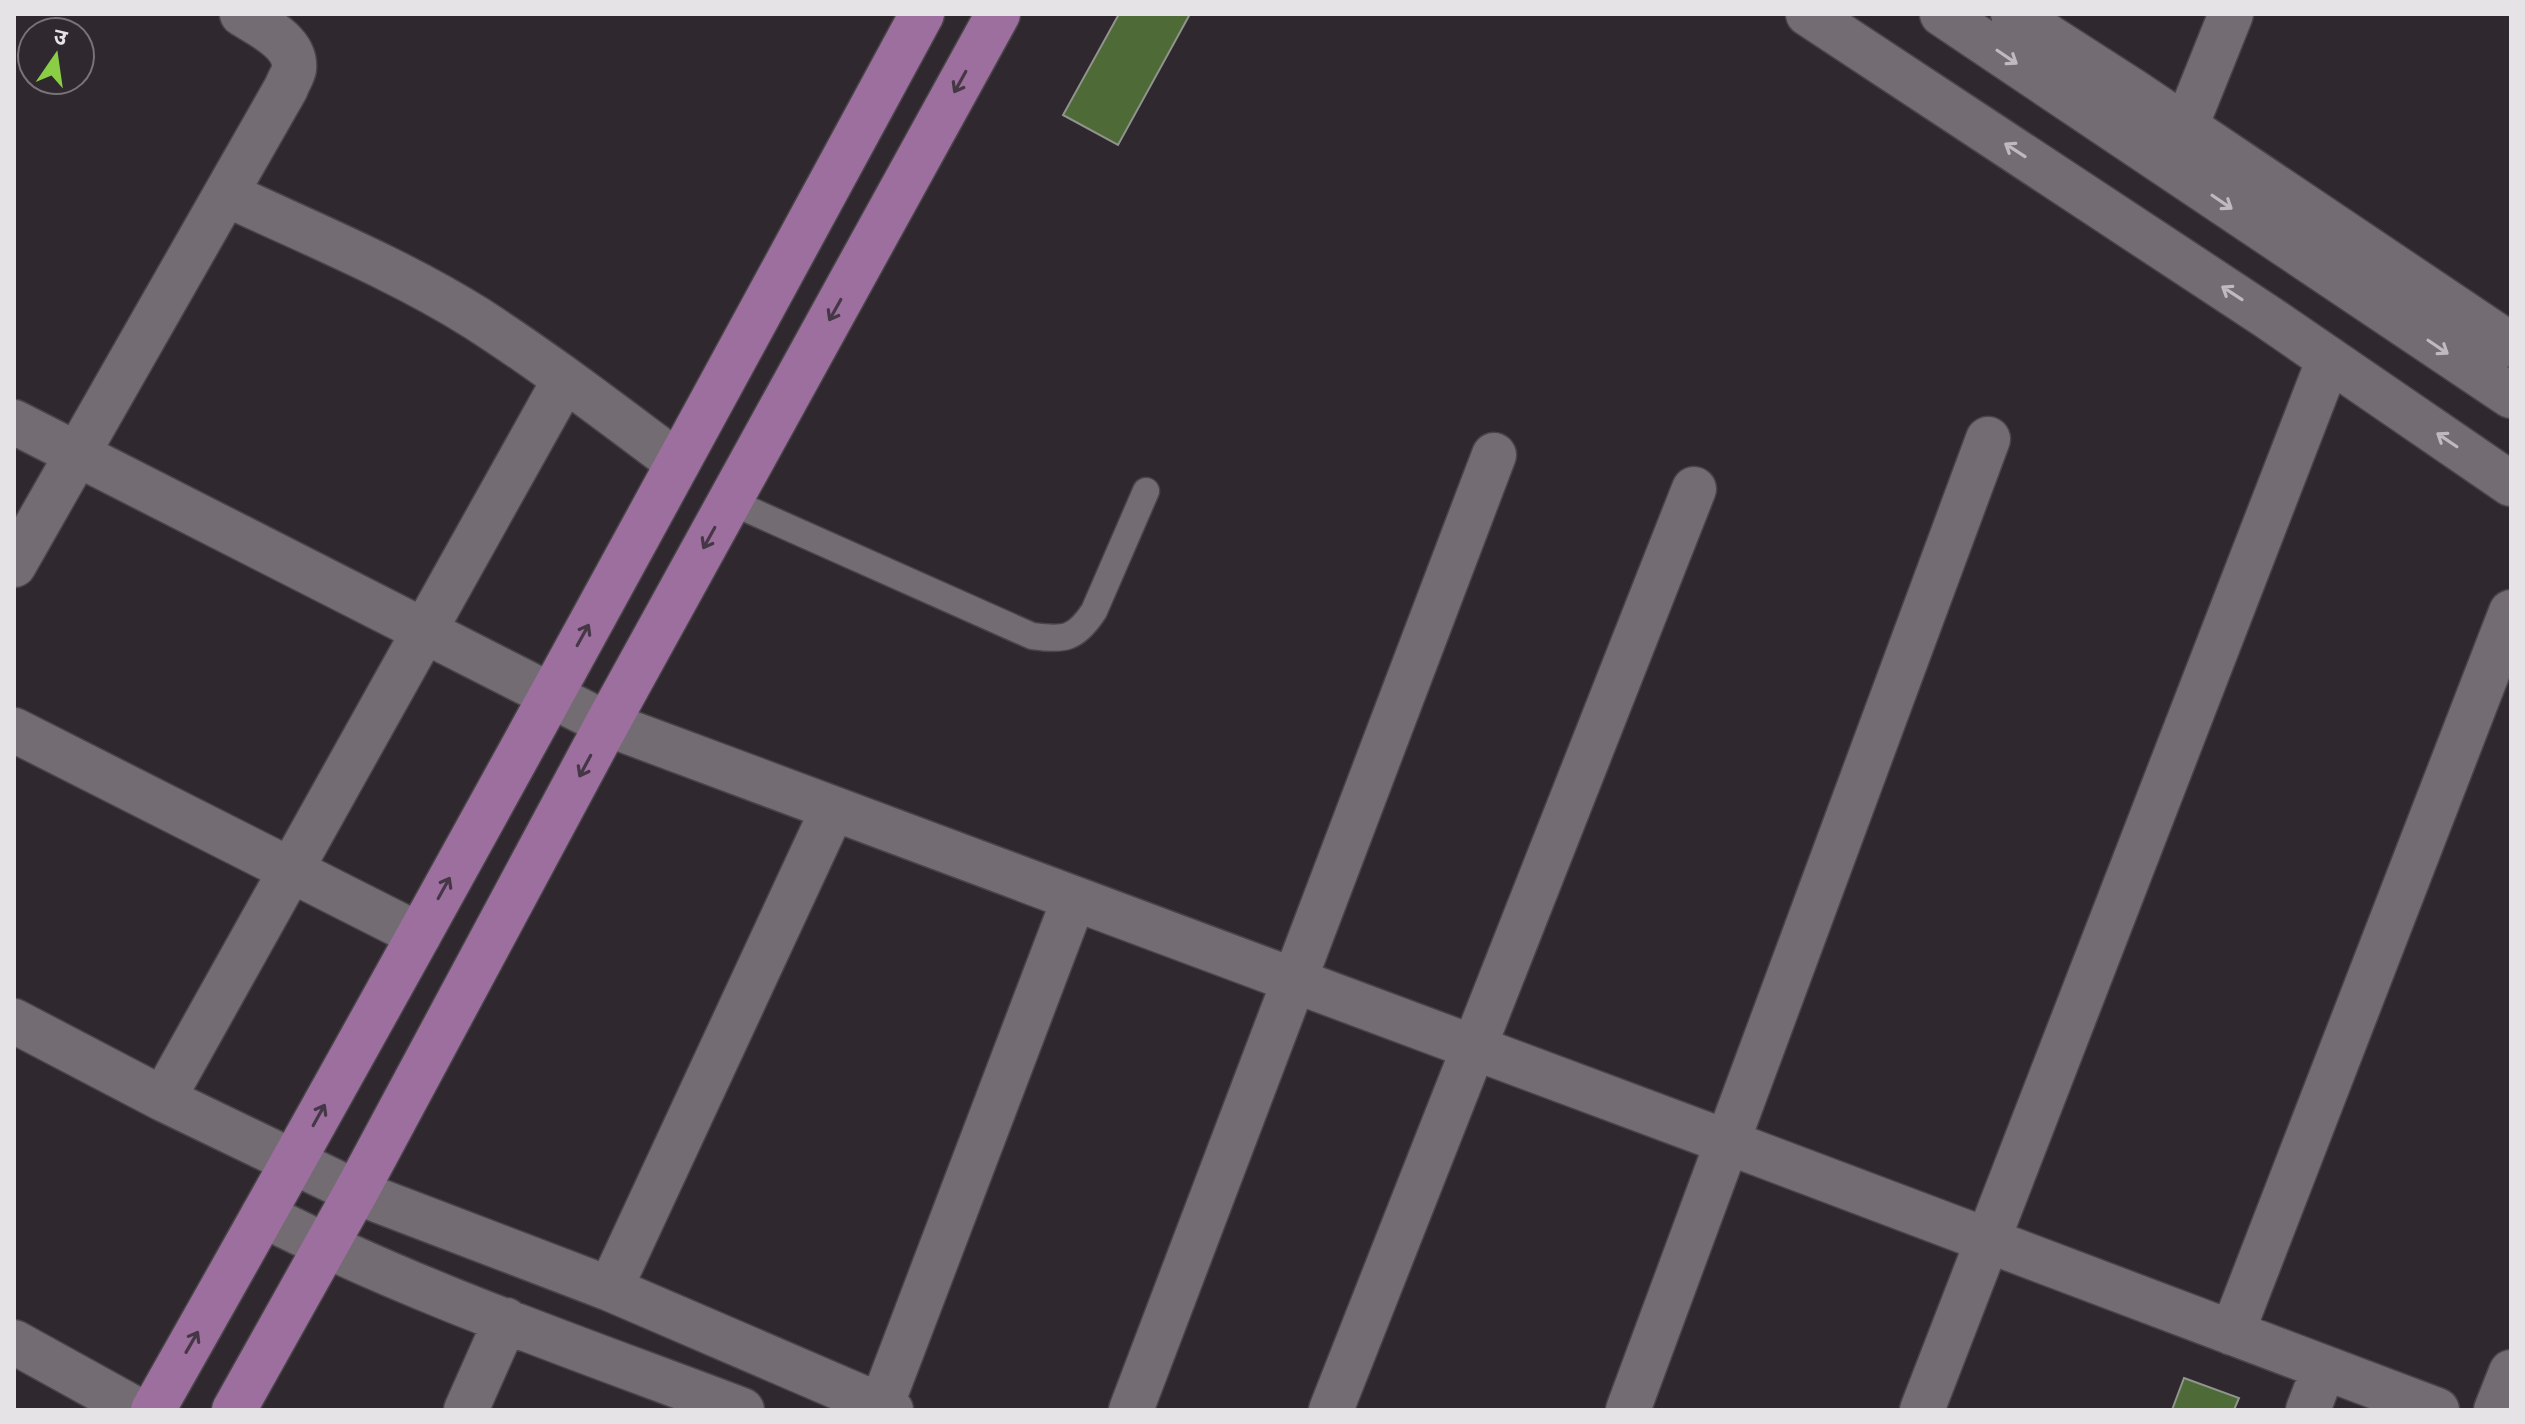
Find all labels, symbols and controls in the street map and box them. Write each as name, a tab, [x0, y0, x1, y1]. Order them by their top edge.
north arrow	[16, 16, 96, 96]
text: उ	[51, 22, 71, 52]
one-way arrow	[1995, 49, 2017, 66]
one-way arrow	[952, 70, 967, 94]
one-way arrow	[2004, 142, 2026, 159]
one-way arrow	[2211, 194, 2233, 211]
one-way arrow	[2221, 285, 2243, 302]
one-way arrow	[826, 298, 842, 321]
one-way arrow	[2427, 339, 2449, 356]
one-way arrow	[2436, 432, 2458, 448]
one-way arrow	[701, 525, 716, 549]
one-way arrow	[576, 624, 592, 648]
one-way arrow	[576, 754, 592, 777]
one-way arrow	[437, 877, 453, 900]
one-way arrow	[312, 1104, 327, 1128]
one-way arrow	[184, 1331, 200, 1354]

